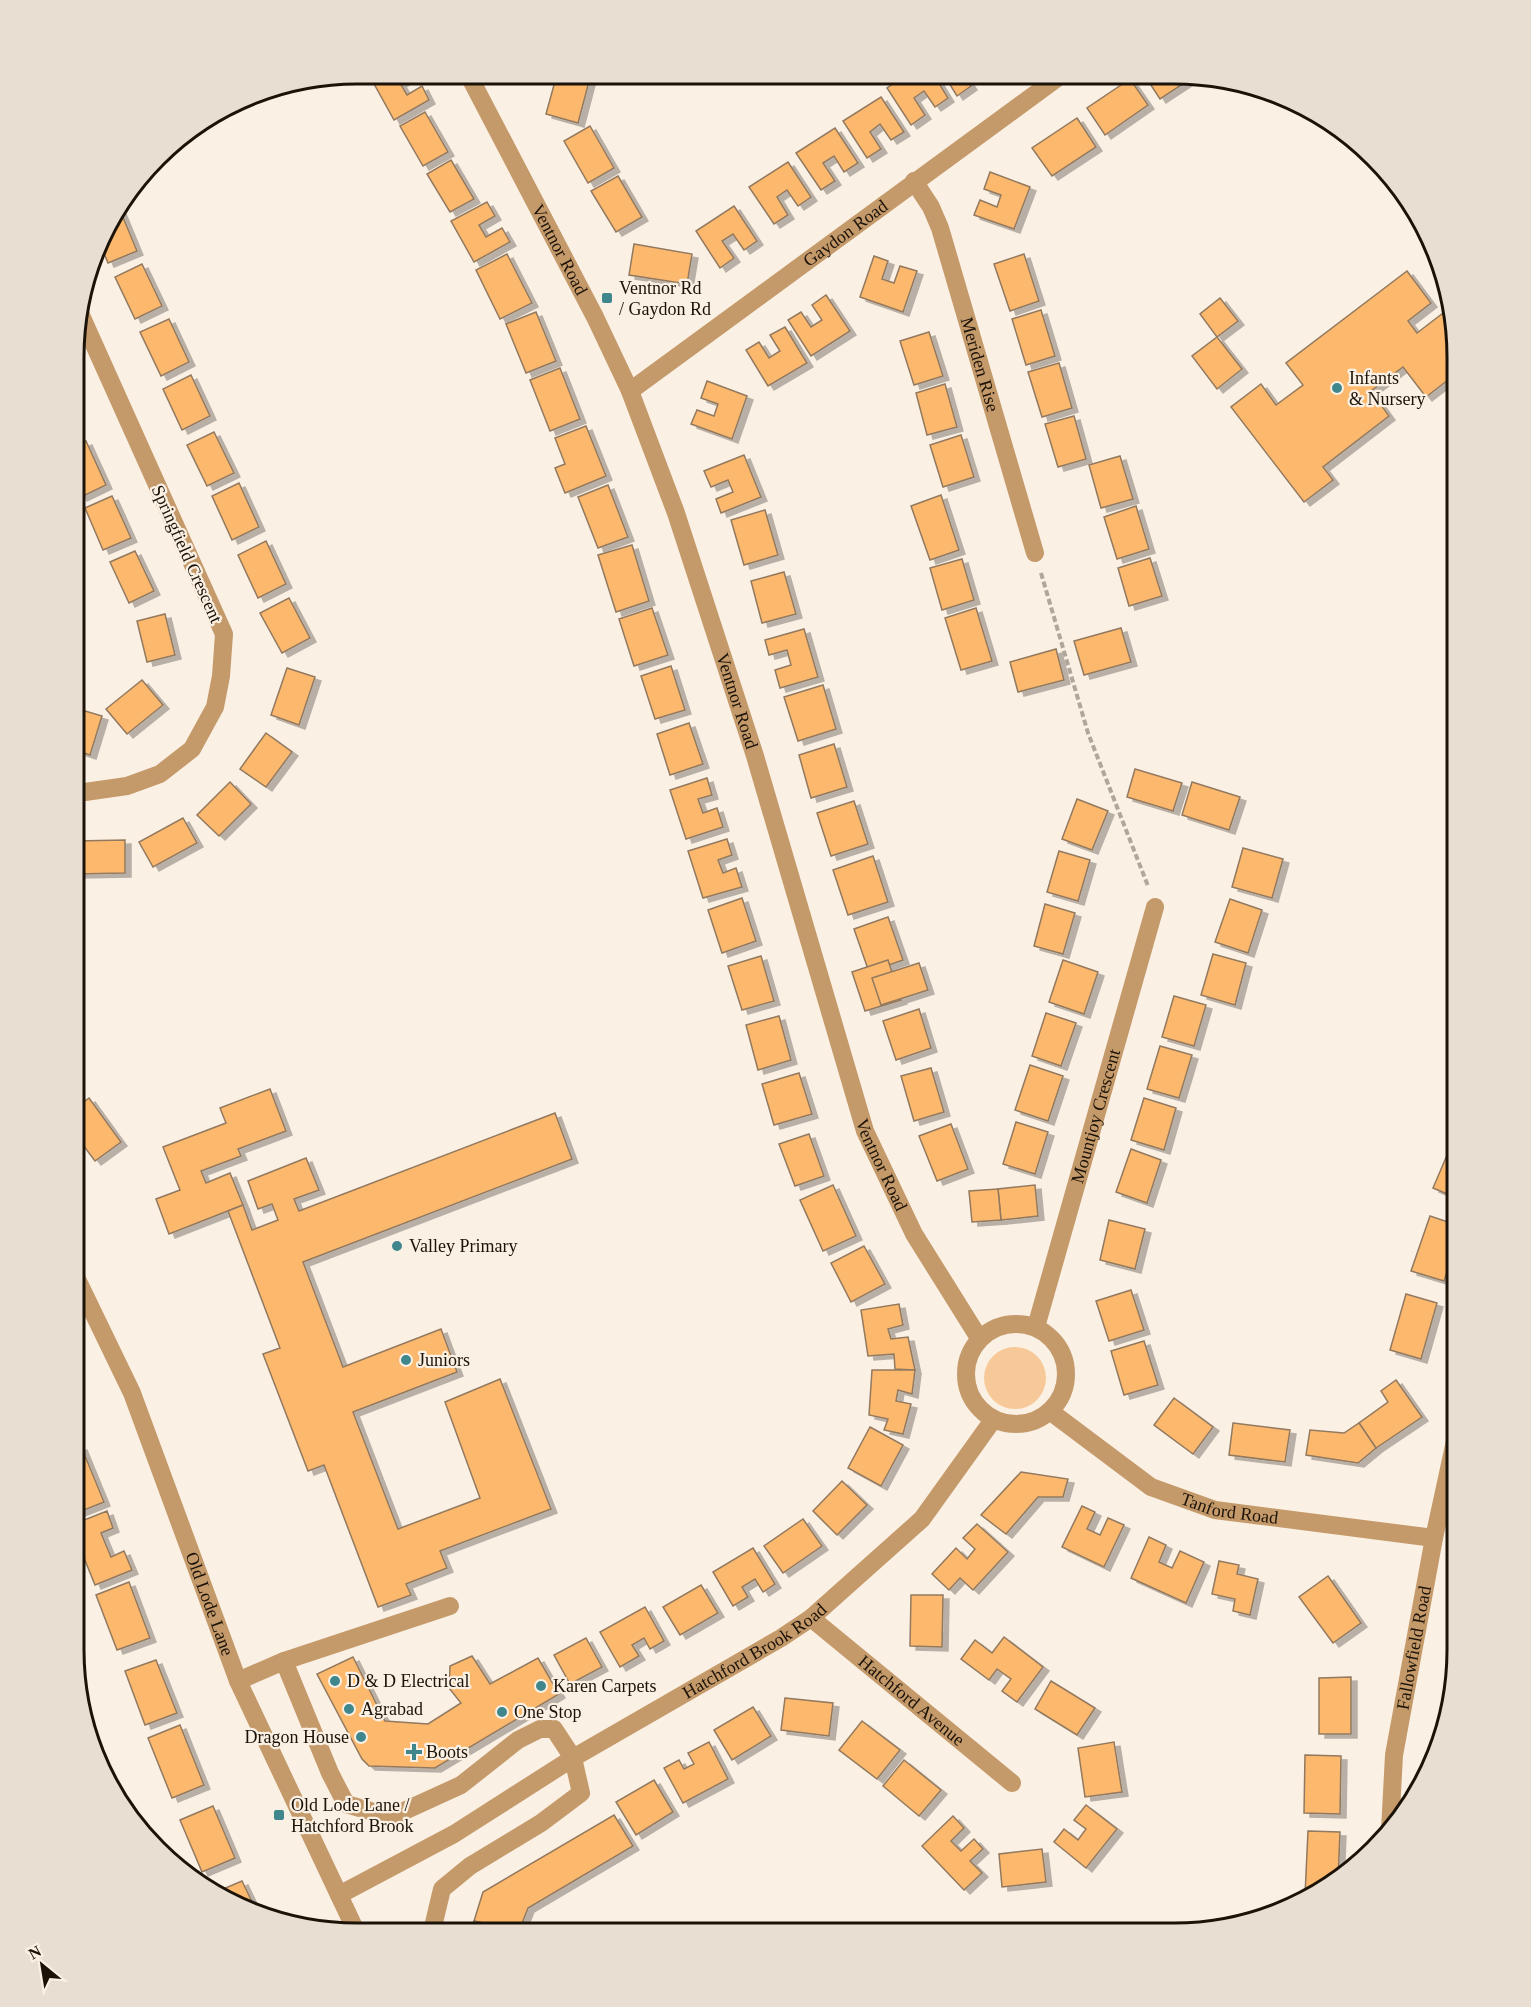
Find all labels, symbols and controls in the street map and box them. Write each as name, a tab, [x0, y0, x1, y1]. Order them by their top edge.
street label: Gaydon Road	[799, 196, 891, 271]
street label: Ventnor Road	[528, 201, 592, 298]
place label: Ventnor Rd / Gaydon Rd	[619, 278, 711, 319]
marker: Ventnor Rd / Gaydon Rd	[600, 291, 614, 305]
street label: Meriden Rise	[957, 315, 1003, 414]
place label: Infants & Nursery	[1349, 368, 1425, 409]
marker: Infants & Nursery	[1330, 381, 1344, 395]
street label: Springfield Crescent	[148, 482, 226, 626]
street label: Ventnor Road	[712, 650, 762, 751]
street label: Mountjoy Crescent	[1067, 1047, 1124, 1186]
street label: Ventnor Road	[852, 1116, 911, 1214]
place label: Valley Primary	[409, 1236, 517, 1256]
marker: Valley Primary	[390, 1239, 404, 1253]
place label: Juniors	[418, 1350, 470, 1370]
marker: Juniors	[399, 1353, 413, 1367]
street label: Tanford Road	[1178, 1489, 1279, 1528]
street label: Old Lode Lane	[181, 1549, 238, 1658]
street label: Fallowfield Road	[1393, 1584, 1435, 1711]
street label: Hatchford Brook Road	[679, 1599, 830, 1703]
street label: Hatchford Avenue	[854, 1651, 969, 1750]
place label: D & D Electrical	[347, 1671, 469, 1691]
marker: D & D Electrical	[328, 1674, 342, 1688]
place label: Karen Carpets	[553, 1676, 656, 1696]
marker: Karen Carpets	[534, 1679, 548, 1693]
place label: Agrabad	[361, 1699, 423, 1719]
marker: Agrabad	[342, 1702, 356, 1716]
place label: One Stop	[514, 1702, 582, 1722]
marker: One Stop	[495, 1705, 509, 1719]
place label: Dragon House	[245, 1727, 349, 1747]
marker: Dragon House	[354, 1730, 368, 1744]
place label: Boots	[426, 1742, 468, 1762]
marker: Boots	[407, 1745, 421, 1759]
place label: Old Lode Lane / Hatchford Brook	[291, 1795, 413, 1836]
marker: Old Lode Lane / Hatchford Brook	[272, 1808, 286, 1822]
north arrow	[12, 1935, 72, 1995]
text: N	[25, 1942, 44, 1963]

